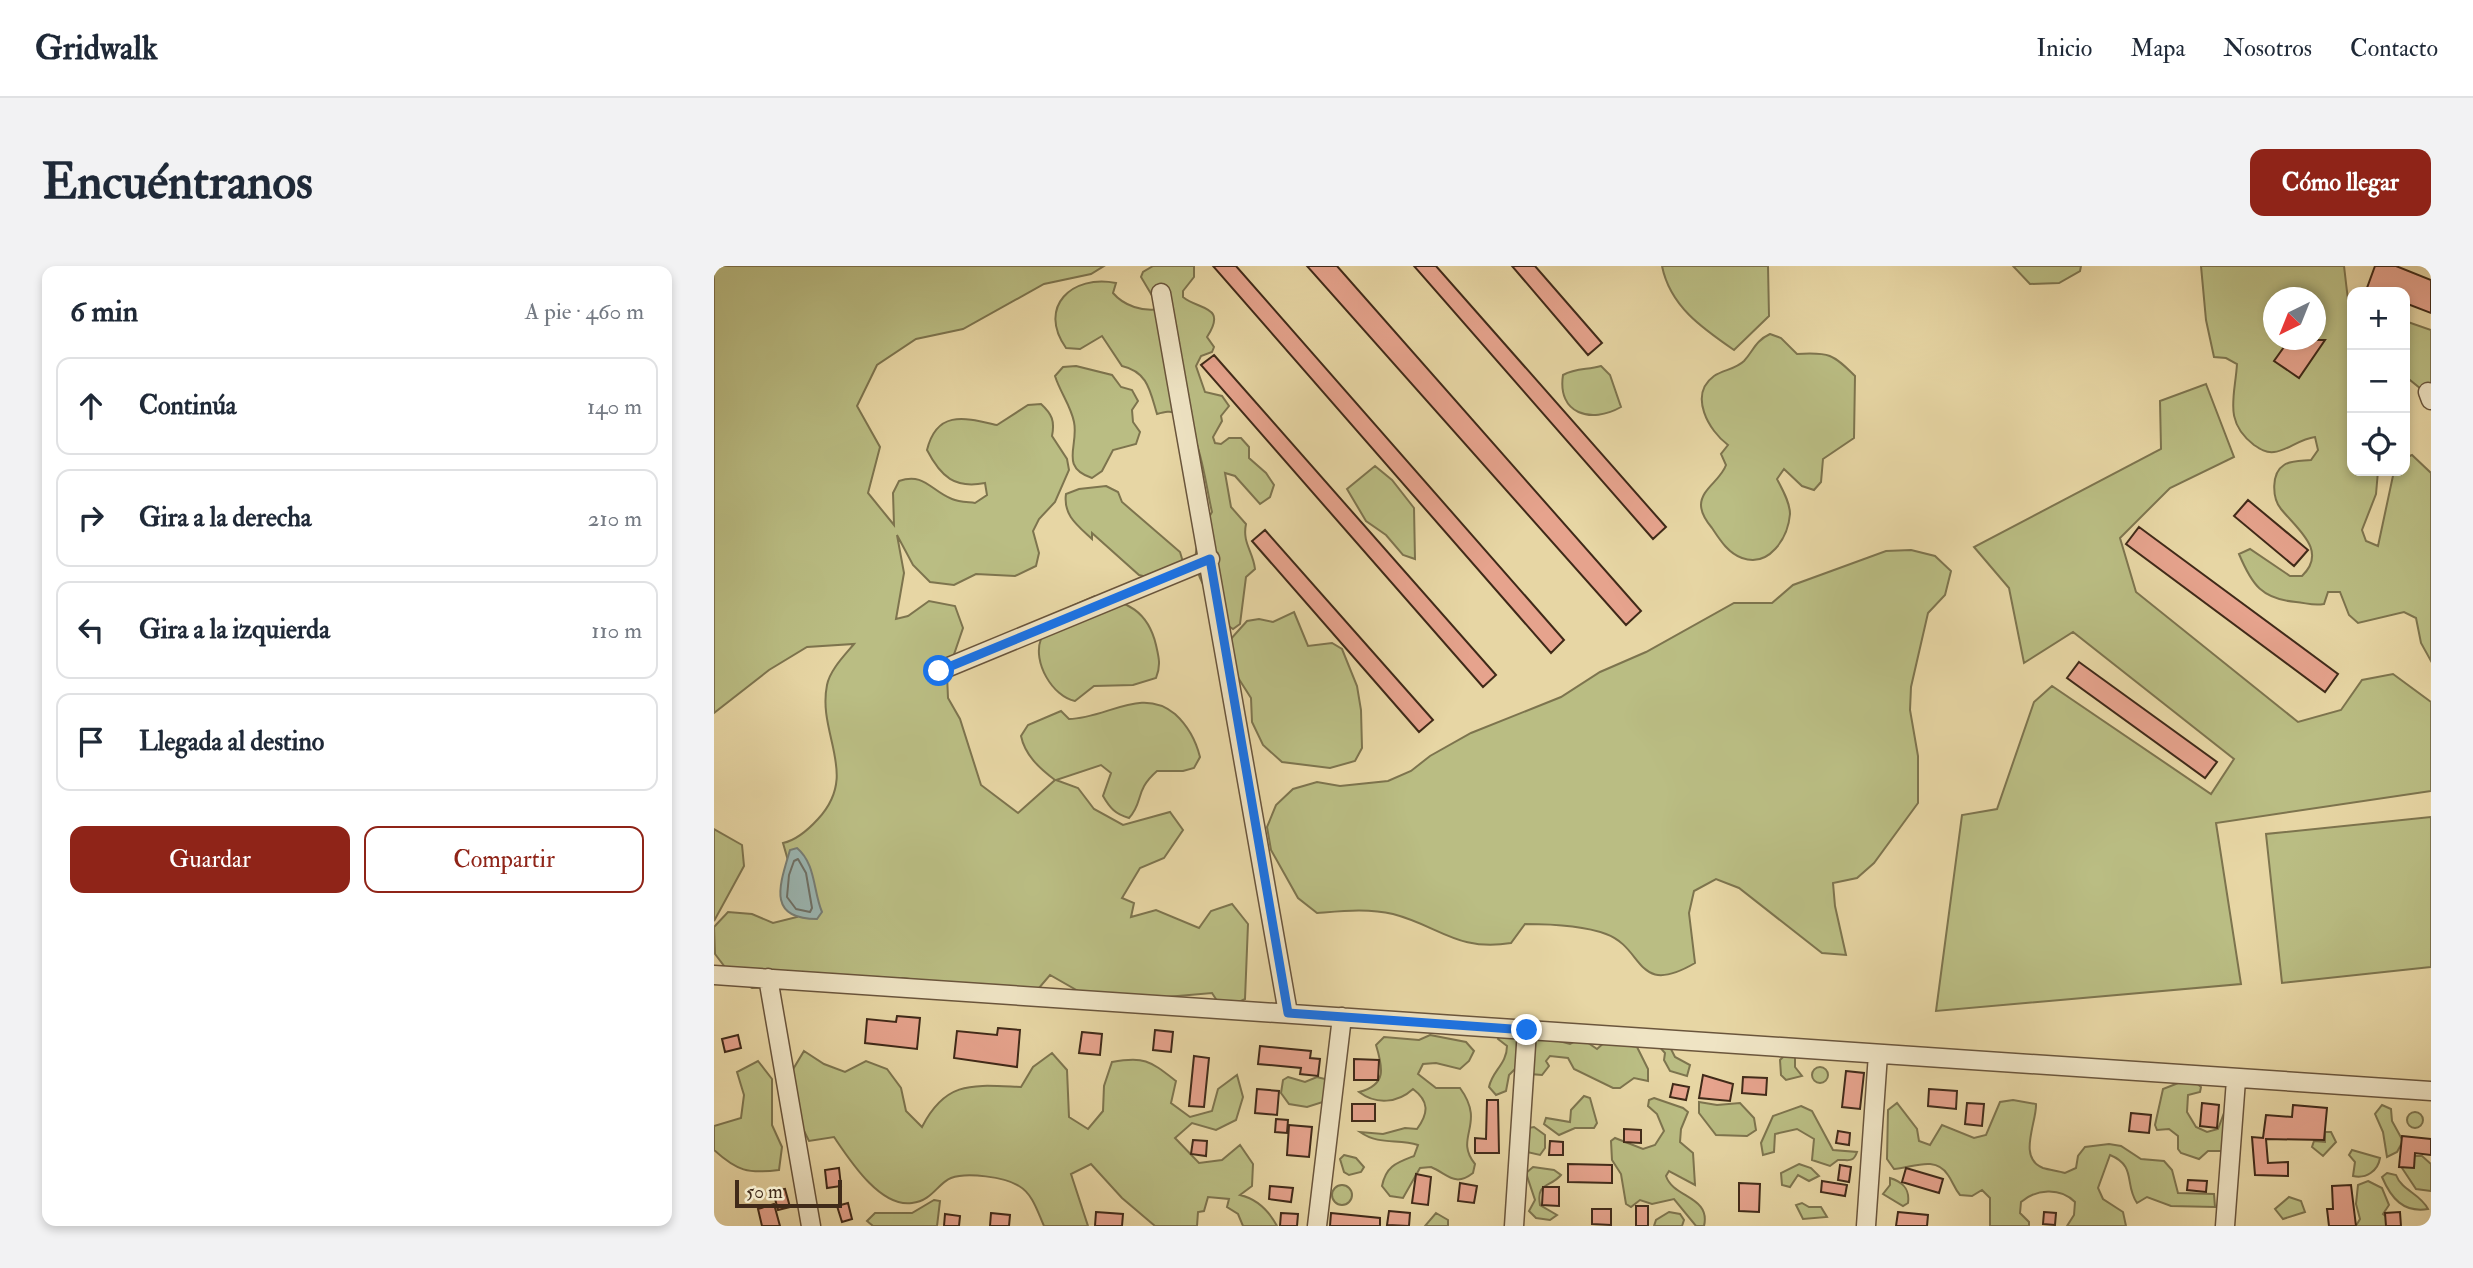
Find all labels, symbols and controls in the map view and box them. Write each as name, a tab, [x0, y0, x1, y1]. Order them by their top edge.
text: Gridwalk	[35, 28, 158, 69]
text: Inicio	[2037, 33, 2092, 64]
text: Mapa	[2130, 33, 2185, 64]
text: Nosotros	[2223, 33, 2312, 64]
text: Contacto	[2350, 33, 2438, 64]
button: Cómo llegar	[2250, 149, 2431, 216]
text: Encuéntranos	[42, 152, 313, 213]
north arrow	[2263, 287, 2326, 350]
map controls	[2347, 287, 2410, 476]
button: +	[2347, 287, 2410, 350]
text: 6 min	[70, 293, 138, 330]
text: A pie · 460 m	[525, 297, 644, 326]
button: −	[2347, 350, 2410, 413]
icon: ahead	[72, 387, 110, 425]
text: Continúa	[139, 390, 237, 422]
text: 140 m	[587, 392, 642, 421]
button: locate	[2347, 413, 2410, 476]
icon: right	[72, 499, 110, 537]
text: Gira a la derecha	[139, 502, 312, 534]
text: 210 m	[588, 504, 642, 533]
icon: left	[72, 611, 110, 649]
text: Gira a la izquierda	[139, 614, 330, 646]
text: 110 m	[591, 616, 642, 645]
route start	[923, 655, 954, 686]
icon: arrive	[72, 723, 110, 761]
text: Llegada al destino	[139, 726, 324, 758]
button: Guardar	[70, 826, 350, 893]
button: Compartir	[364, 826, 644, 893]
route end	[1511, 1014, 1542, 1045]
scale bar	[735, 1177, 842, 1209]
text: 50 m	[746, 1180, 783, 1204]

